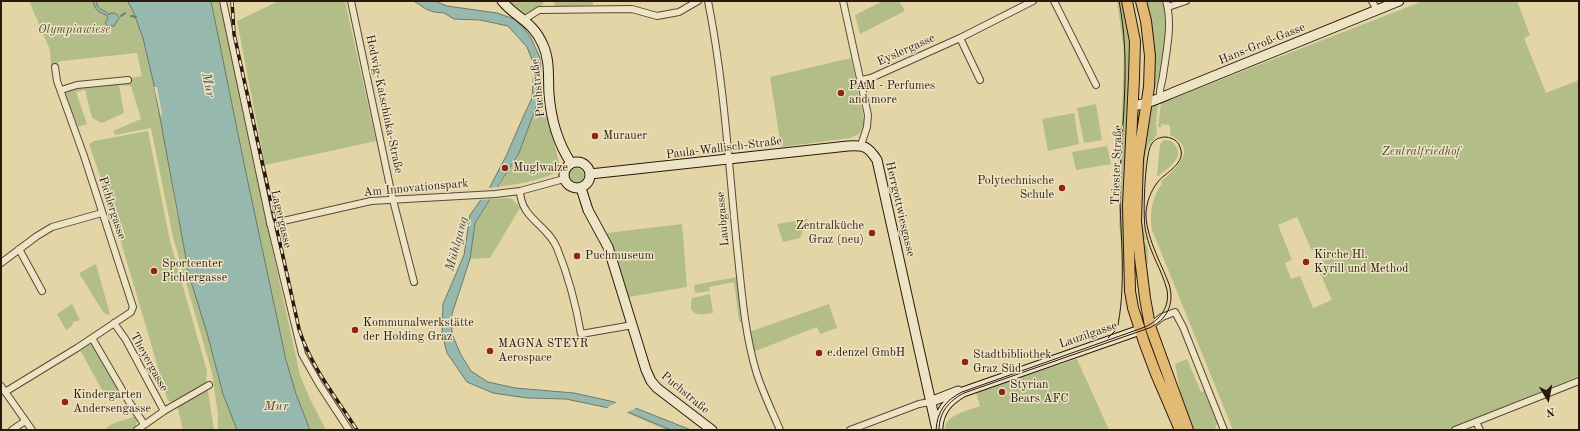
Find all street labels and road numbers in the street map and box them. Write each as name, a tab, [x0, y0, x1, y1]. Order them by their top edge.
street label: Hans-Groß-Gasse	[1217, 20, 1307, 68]
street label: Eyslergasse	[875, 31, 937, 69]
street label: Hedwig-Katschinka-Straße	[362, 33, 406, 175]
street label: Puchstraße	[528, 58, 548, 118]
street label: Triester Straße	[1108, 125, 1126, 205]
street label: Paula-Wallisch-Straße	[665, 134, 783, 162]
street label: Herrgottwiesgasse	[882, 160, 918, 258]
street label: Pichlergasse	[95, 175, 129, 241]
street label: Am Innovationspark	[363, 176, 469, 200]
street label: Lagergasse	[267, 189, 295, 249]
street label: Laubgasse	[713, 191, 733, 247]
street label: Lauzilgasse	[1057, 318, 1119, 352]
street label: Theyergasse	[127, 330, 171, 394]
street label: Puchstraße	[658, 369, 712, 417]

